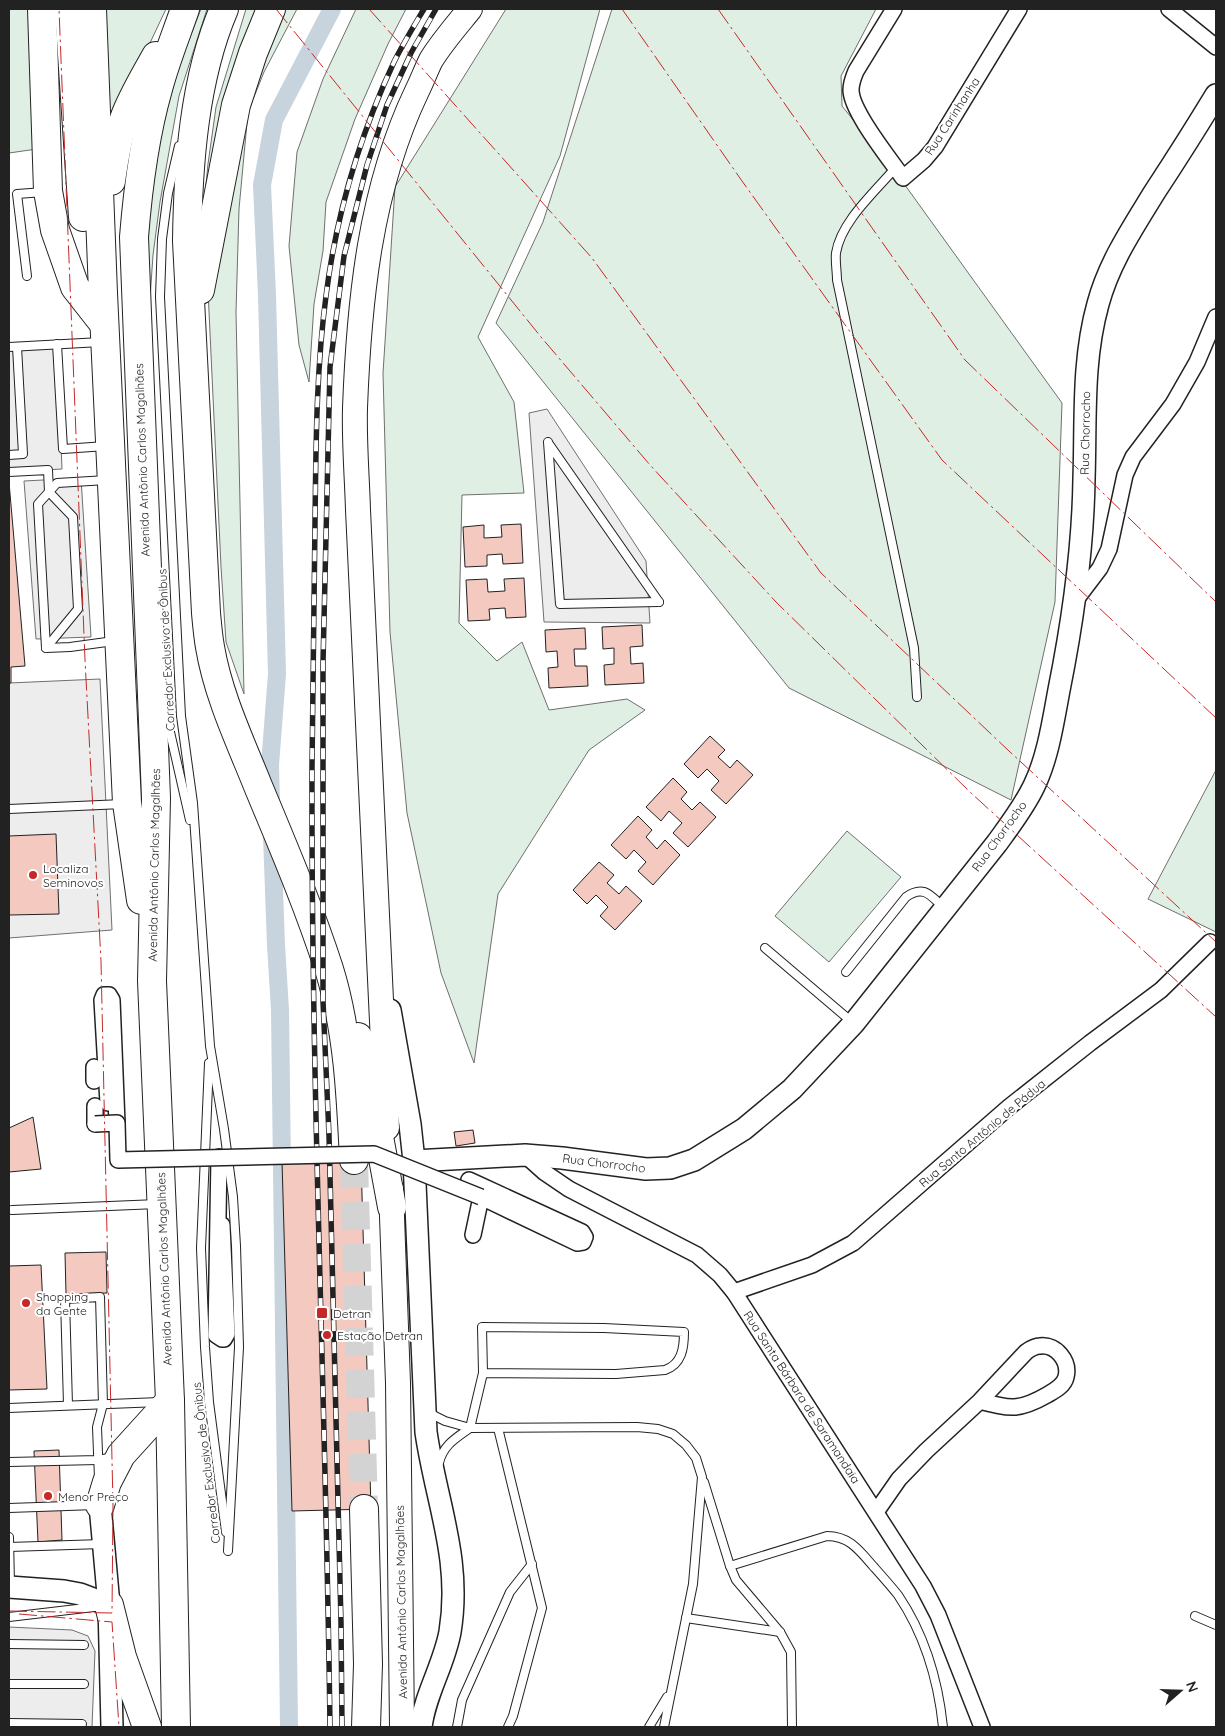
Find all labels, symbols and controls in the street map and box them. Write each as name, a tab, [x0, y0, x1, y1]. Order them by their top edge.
street label: Rua Carinhanha	[921, 74, 983, 158]
street label: Avenida Antônio Carlos Magalhães	[131, 363, 153, 557]
street label: Rua Chorrocho	[1077, 391, 1093, 475]
street label: Corredor Exclusivo de Ônibus	[154, 568, 178, 731]
street label: Avenida Antônio Carlos Magalhães	[145, 768, 163, 962]
street label: Rua Chorrocho	[968, 798, 1030, 874]
place label: Localiza Seminovos	[43, 861, 104, 890]
marker: Localiza Seminovos	[27, 869, 39, 881]
street label: Rua Santo Antônio de Pádua	[916, 1076, 1048, 1190]
street label: Rua Chorrocho	[562, 1150, 646, 1176]
street label: Avenida Antônio Carlos Magalhães	[153, 1172, 175, 1366]
place label: Shopping da Gente	[36, 1289, 88, 1318]
marker: Shopping da Gente	[20, 1297, 32, 1309]
marker: Detran	[315, 1306, 329, 1320]
place label: Detran	[333, 1306, 371, 1321]
street label: Rua Santa Bárbara de Saramandaia	[740, 1308, 864, 1486]
place label: Estação Detran	[337, 1328, 423, 1343]
marker: Estação Detran	[321, 1329, 333, 1341]
street label: Corredor Exclusivo de Ônibus	[189, 1381, 223, 1544]
place label: Menor Preço	[58, 1489, 129, 1504]
marker: Menor Preço	[42, 1490, 54, 1502]
street label: Avenida Antônio Carlos Magalhães	[392, 1505, 410, 1699]
north arrow	[1155, 1666, 1205, 1716]
text: N	[1182, 1679, 1202, 1694]

